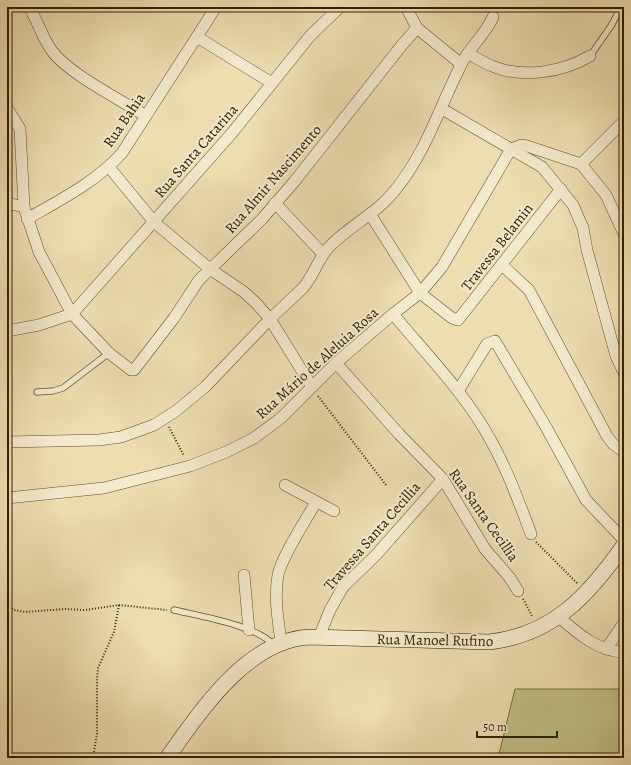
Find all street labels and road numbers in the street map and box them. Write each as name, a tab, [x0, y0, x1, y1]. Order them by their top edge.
street label: Rua Bahia	[98, 89, 150, 151]
street label: Rua Santa Catarina	[150, 100, 242, 202]
street label: Rua Almir Nascimento	[220, 120, 326, 238]
street label: Travessa Belamin	[456, 199, 538, 295]
street label: Rua Mário de Aleluia Rosa	[251, 303, 383, 423]
street label: Rua Santa Cecillia	[444, 464, 524, 566]
street label: Travessa Santa Cecillia	[319, 477, 425, 595]
street label: Rua Manoel Rufino	[376, 629, 494, 651]

